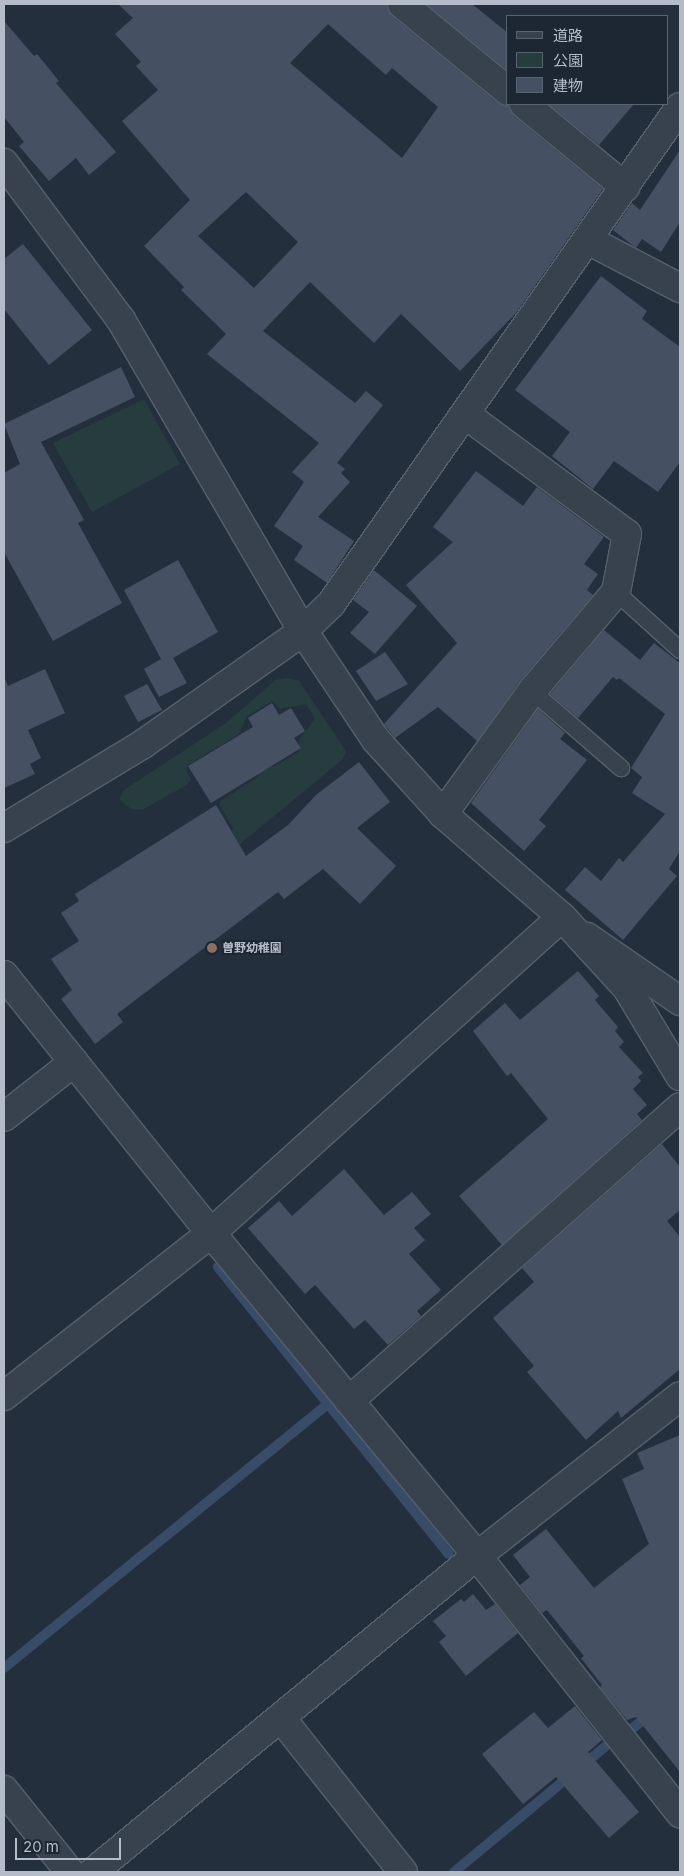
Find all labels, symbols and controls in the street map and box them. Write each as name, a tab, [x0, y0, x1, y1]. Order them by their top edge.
legend	[507, 15, 669, 105]
text: 道路	[553, 26, 583, 45]
text: 公園	[553, 51, 583, 70]
text: 建物	[553, 76, 583, 95]
place label: 曽野幼稚園	[222, 941, 282, 955]
marker: 曽野幼稚園	[206, 942, 218, 954]
scale bar	[18, 1828, 124, 1860]
text: 20 m	[23, 1837, 59, 1856]

